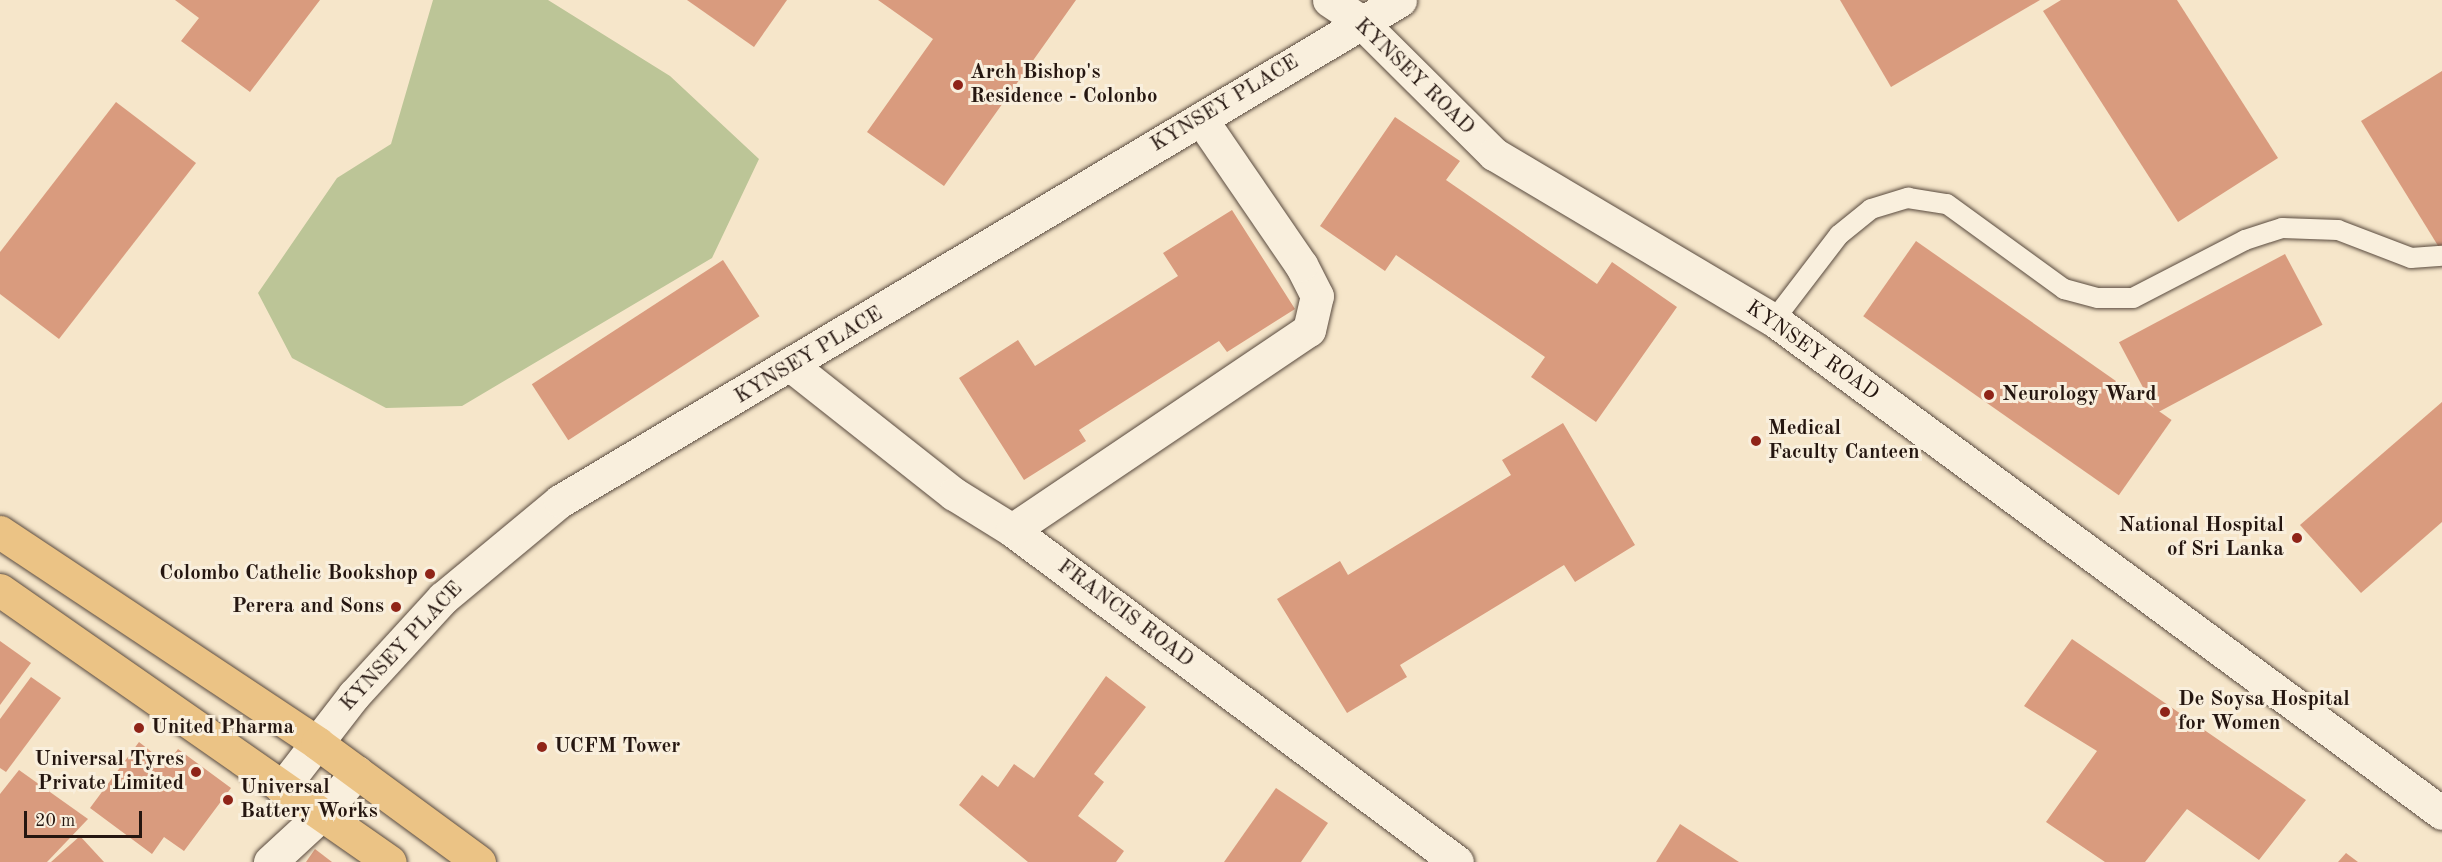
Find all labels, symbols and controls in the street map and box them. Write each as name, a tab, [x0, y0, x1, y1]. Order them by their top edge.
street label: KYNSEY ROAD	[1349, 13, 1479, 141]
street label: KYNSEY PLACE	[1147, 50, 1303, 158]
place label: Arch Bishop's Residence - Colonbo	[970, 60, 1157, 110]
marker: Arch Bishop's Residence - Colonbo	[951, 78, 965, 92]
street label: KYNSEY ROAD	[1741, 296, 1883, 406]
street label: KYNSEY PLACE	[731, 302, 887, 410]
place label: Neurology Ward	[2002, 382, 2156, 408]
marker: Neurology Ward	[1980, 386, 1998, 404]
place label: Medical Faculty Canteen	[1768, 416, 1920, 466]
marker: Medical Faculty Canteen	[1749, 434, 1763, 448]
place label: National Hospital of Sri Lanka	[2119, 513, 2284, 563]
marker: National Hospital of Sri Lanka	[2288, 529, 2306, 547]
street label: FRANCIS ROAD	[1052, 555, 1198, 673]
place label: Colombo Cathelic Bookshop	[159, 561, 418, 587]
marker: Colombo Cathelic Bookshop	[423, 567, 437, 581]
street label: KYNSEY PLACE	[336, 577, 468, 717]
place label: Perera and Sons	[232, 594, 384, 620]
marker: Perera and Sons	[389, 600, 403, 614]
place label: De Soysa Hospital for Women	[2178, 687, 2350, 737]
marker: De Soysa Hospital for Women	[2156, 703, 2174, 721]
place label: United Pharma	[151, 715, 294, 741]
marker: United Pharma	[132, 721, 146, 735]
place label: UCFM Tower	[554, 734, 680, 760]
marker: UCFM Tower	[535, 740, 549, 754]
place label: Universal Tyres Private Limited	[34, 747, 184, 797]
marker: Universal Tyres Private Limited	[189, 765, 203, 779]
place label: Universal Battery Works	[240, 775, 378, 825]
marker: Universal Battery Works	[221, 793, 235, 807]
scale bar	[27, 799, 146, 837]
text: 20 m	[35, 812, 75, 830]

